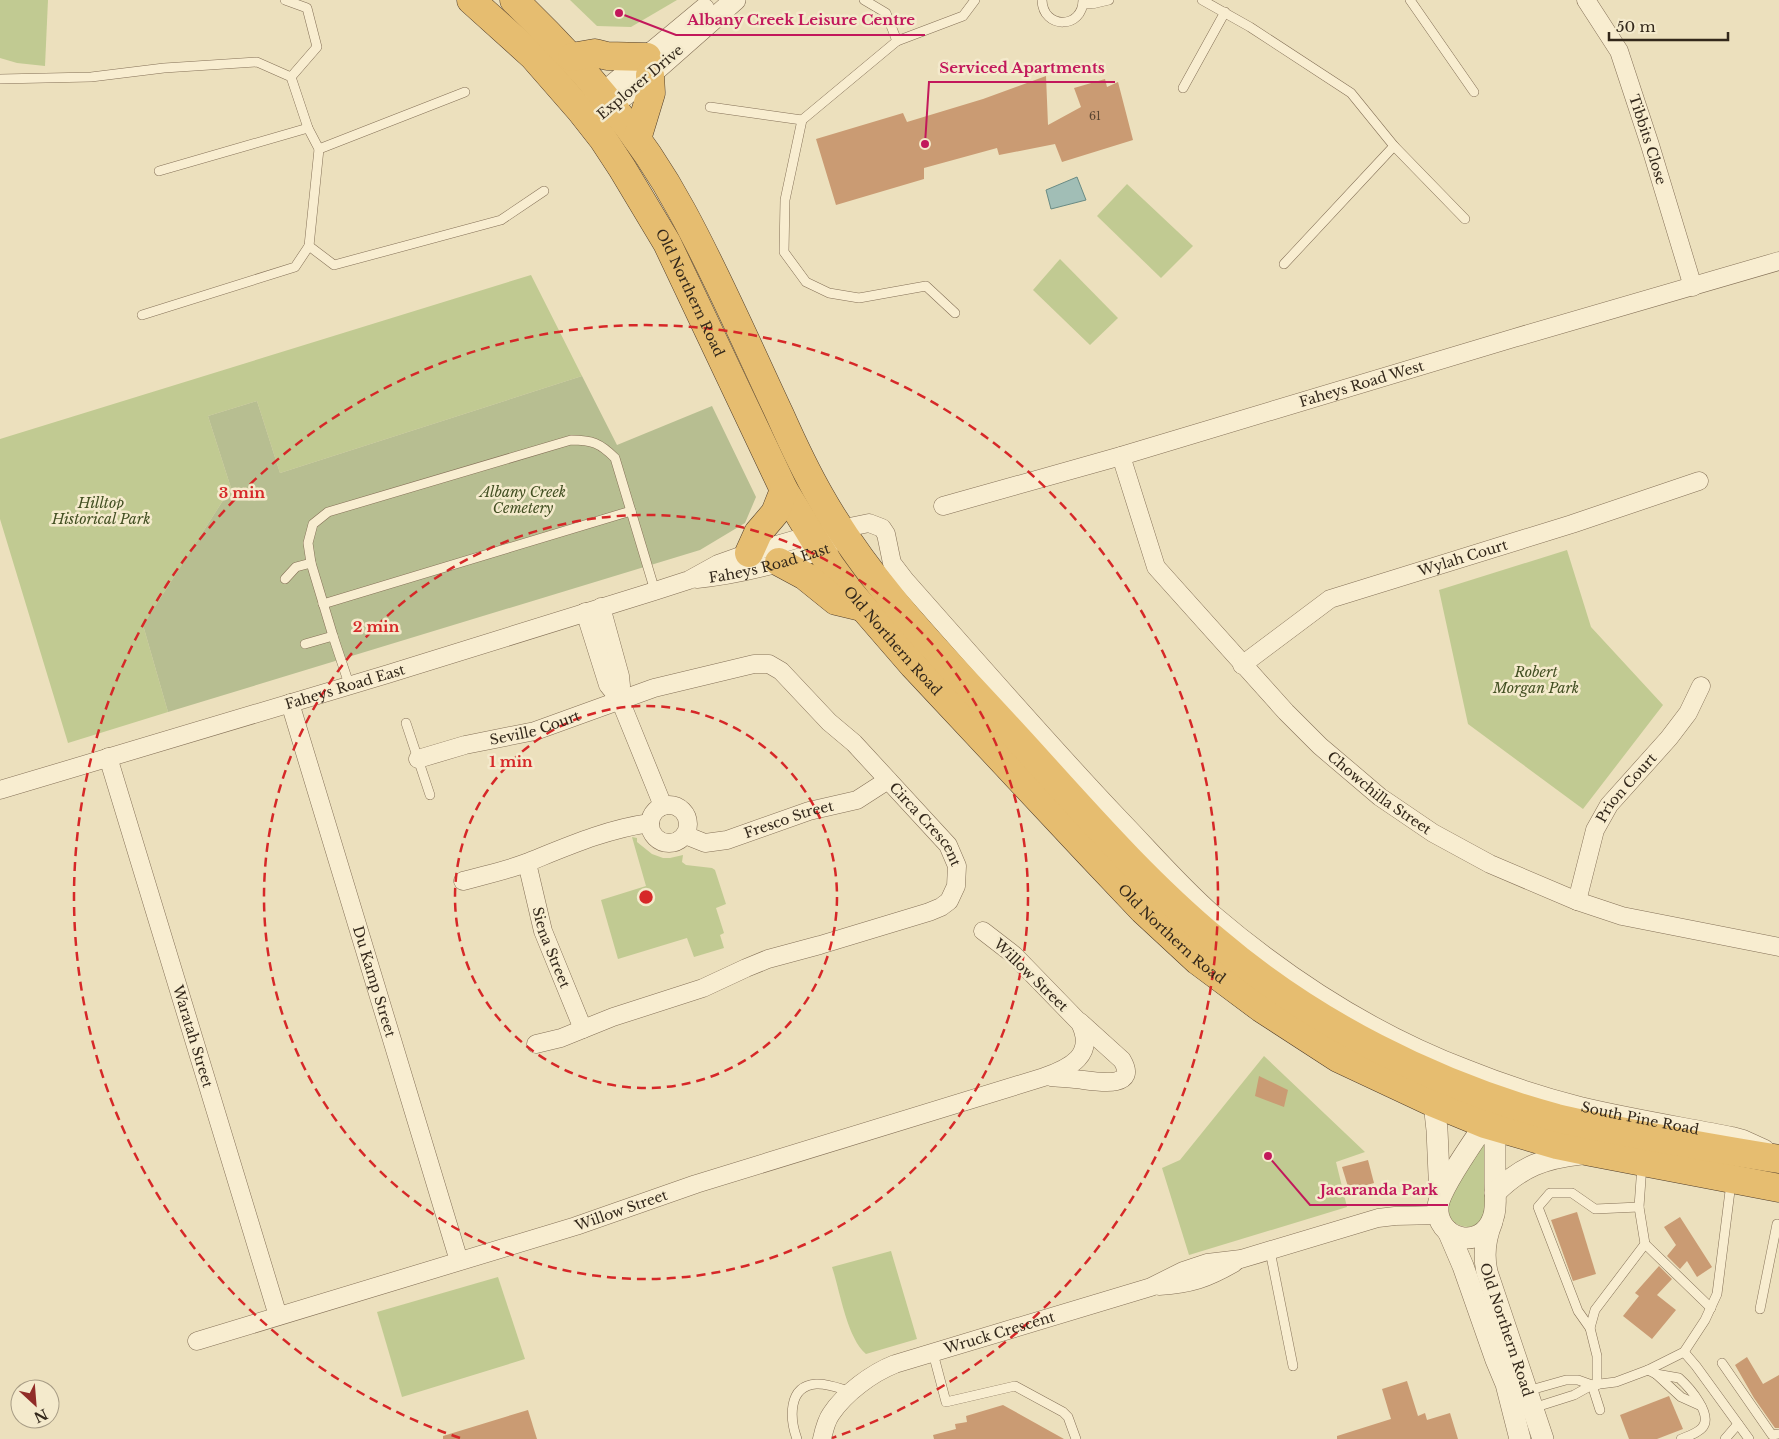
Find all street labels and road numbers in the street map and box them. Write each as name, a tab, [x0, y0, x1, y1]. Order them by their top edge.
street label: Explorer Drive	[593, 41, 687, 123]
street label: Tibbits Close	[1625, 92, 1671, 187]
street label: Old Northern Road	[651, 225, 729, 360]
street label: Faheys Road West	[1297, 356, 1427, 411]
street label: Wylah Court	[1415, 535, 1510, 580]
street label: Faheys Road East	[708, 539, 833, 587]
street label: Old Northern Road	[840, 582, 946, 699]
street label: Faheys Road East	[283, 660, 408, 713]
street label: Seville Court	[488, 706, 583, 749]
street label: Chowchilla Street	[1324, 747, 1435, 839]
street label: Prion Court	[1592, 749, 1661, 826]
street label: Circa Crescent	[886, 778, 965, 870]
street label: Fresco Street	[742, 797, 836, 842]
street label: Old Northern Road	[1114, 880, 1230, 988]
street label: Siena Street	[529, 905, 575, 991]
street label: Du Kamp Street	[349, 924, 400, 1040]
street label: Willow Street	[989, 934, 1073, 1016]
street label: Waratah Street	[169, 982, 217, 1091]
street label: South Pine Road	[1579, 1098, 1701, 1139]
street label: Willow Street	[572, 1185, 671, 1235]
street label: Old Northern Road	[1476, 1261, 1537, 1399]
street label: Wruck Crescent	[941, 1307, 1057, 1358]

